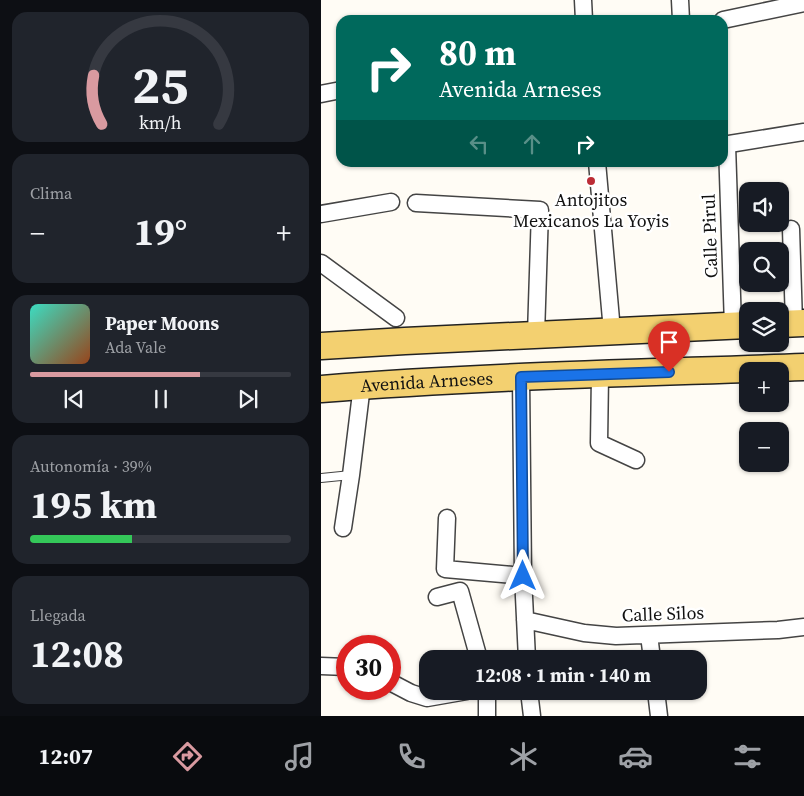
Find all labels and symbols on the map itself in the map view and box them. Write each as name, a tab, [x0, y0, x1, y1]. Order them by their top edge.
marker: Antojitos Mexicanos La Yoyis	[585, 175, 597, 187]
place label: Antojitos Mexicanos La Yoyis	[513, 187, 669, 233]
street label: Calle Pirul	[696, 193, 723, 279]
pin	[648, 321, 690, 372]
street label: Avenida Arneses	[359, 365, 494, 398]
position arrow	[496, 549, 548, 601]
street label: Calle Silos	[621, 600, 705, 627]
speed limit sign: 30	[336, 635, 401, 700]

